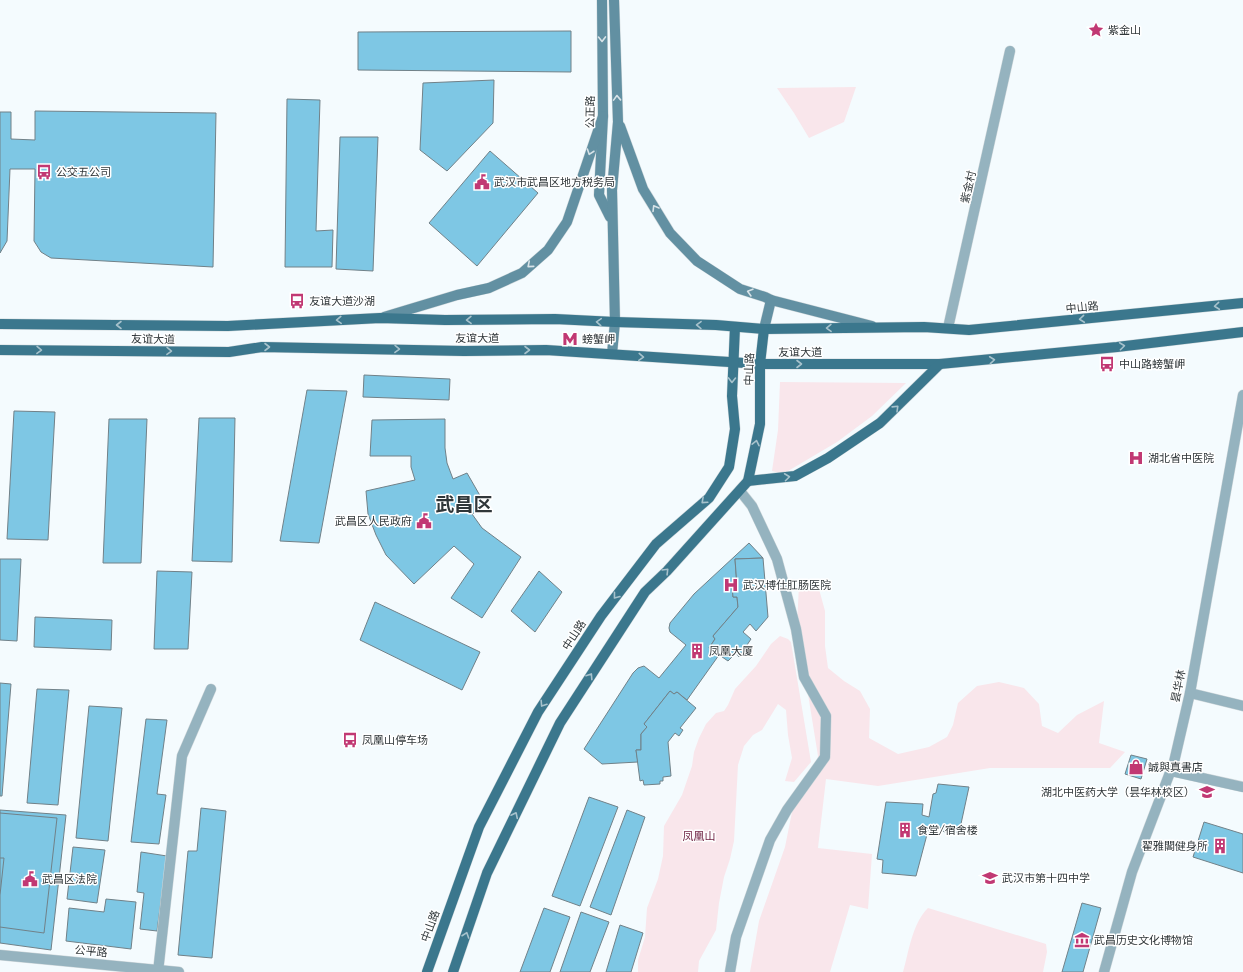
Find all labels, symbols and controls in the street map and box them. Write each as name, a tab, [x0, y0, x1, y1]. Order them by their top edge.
place icon: 紫金山	[1087, 21, 1105, 39]
place label: 紫金山	[1108, 23, 1141, 37]
one-way arrow	[598, 36, 607, 42]
street label: 公正路	[583, 95, 597, 129]
one-way arrow	[613, 95, 622, 101]
one-way arrow	[586, 149, 595, 156]
bus stop icon: 公交五公司	[35, 163, 53, 181]
place label: 公交五公司	[56, 165, 111, 179]
street label: 紫金村	[957, 169, 979, 205]
public building icon: 武汉市武昌区地方税务局	[473, 173, 491, 191]
place label: 武汉市武昌区地方税务局	[494, 175, 615, 189]
one-way arrow	[652, 205, 659, 212]
one-way arrow	[528, 260, 535, 267]
one-way arrow	[746, 288, 753, 297]
bus stop icon: 友谊大道沙湖	[288, 292, 306, 310]
place label: 友谊大道沙湖	[309, 294, 375, 308]
street label: 中山路	[1065, 298, 1099, 316]
one-way arrow	[1214, 301, 1220, 310]
one-way arrow	[1079, 314, 1085, 323]
one-way arrow	[336, 316, 342, 325]
one-way arrow	[466, 316, 472, 324]
one-way arrow	[596, 317, 602, 326]
one-way arrow	[116, 321, 122, 329]
one-way arrow	[696, 321, 702, 329]
one-way arrow	[826, 324, 832, 332]
metro station icon: 螃蟹岬	[561, 330, 579, 348]
street label: 友谊大道	[455, 331, 499, 345]
street label: 友谊大道	[131, 332, 175, 346]
place label: 螃蟹岬	[582, 332, 615, 346]
one-way arrow	[1119, 342, 1125, 351]
one-way arrow	[264, 343, 270, 351]
one-way arrow	[394, 345, 400, 353]
street label: 友谊大道	[778, 345, 822, 359]
one-way arrow	[36, 346, 42, 354]
one-way arrow	[524, 346, 530, 354]
one-way arrow	[166, 347, 172, 355]
street label: 中山路	[741, 352, 757, 386]
one-way arrow	[638, 353, 644, 361]
one-way arrow	[989, 355, 995, 364]
bus stop icon: 中山路螃蟹岬	[1098, 355, 1116, 373]
place label: 中山路螃蟹岬	[1119, 357, 1185, 371]
one-way arrow	[796, 360, 802, 368]
one-way arrow	[728, 377, 736, 383]
one-way arrow	[891, 405, 899, 413]
one-way arrow	[752, 440, 760, 446]
hospital icon: 湖北省中医院	[1127, 449, 1145, 467]
place label: 湖北省中医院	[1148, 451, 1214, 465]
one-way arrow	[784, 473, 790, 482]
district label: 武昌区	[435, 492, 493, 516]
one-way arrow	[701, 497, 709, 504]
public building icon: 武昌区人民政府	[415, 512, 433, 530]
place label: 武昌区人民政府	[335, 514, 412, 528]
one-way arrow	[661, 568, 669, 576]
hospital icon: 武汉博仕肛肠医院	[722, 576, 740, 594]
place label: 武汉博仕肛肠医院	[743, 578, 831, 592]
one-way arrow	[613, 592, 621, 599]
street label: 中山路	[559, 617, 589, 653]
building icon: 凤凰大厦	[688, 642, 706, 660]
place label: 凤凰大厦	[709, 644, 753, 658]
street label: 昙华林	[1168, 668, 1188, 704]
one-way arrow	[586, 674, 593, 681]
one-way arrow	[541, 700, 548, 707]
bus stop icon: 凤凰山停车场	[341, 731, 359, 749]
place label: 凤凰山停车场	[362, 733, 428, 747]
shop icon: 誠與真書店	[1127, 758, 1145, 776]
place label: 誠與真書店	[1148, 760, 1203, 774]
school or university icon: 湖北中医药大学（昙华林校区）	[1198, 783, 1216, 801]
place label: 湖北中医药大学（昙华林校区）	[1041, 785, 1195, 799]
one-way arrow	[510, 812, 518, 819]
building icon: 食堂/宿舍楼	[896, 821, 914, 839]
place label: 食堂/宿舍楼	[917, 823, 978, 837]
park label: 凤凰山	[683, 829, 716, 843]
building icon: 翟雅閣健身所	[1211, 837, 1229, 855]
place label: 翟雅閣健身所	[1142, 839, 1208, 853]
school or university icon: 武汉市第十四中学	[981, 869, 999, 887]
public building icon: 武昌区法院	[21, 870, 39, 888]
place label: 武汉市第十四中学	[1002, 871, 1090, 885]
place label: 武昌区法院	[42, 872, 97, 886]
street label: 中山路	[418, 908, 442, 944]
museum icon: 武昌历史文化博物馆	[1073, 931, 1091, 949]
one-way arrow	[461, 932, 469, 939]
place label: 武昌历史文化博物馆	[1094, 933, 1193, 947]
street label: 公平路	[74, 943, 108, 959]

